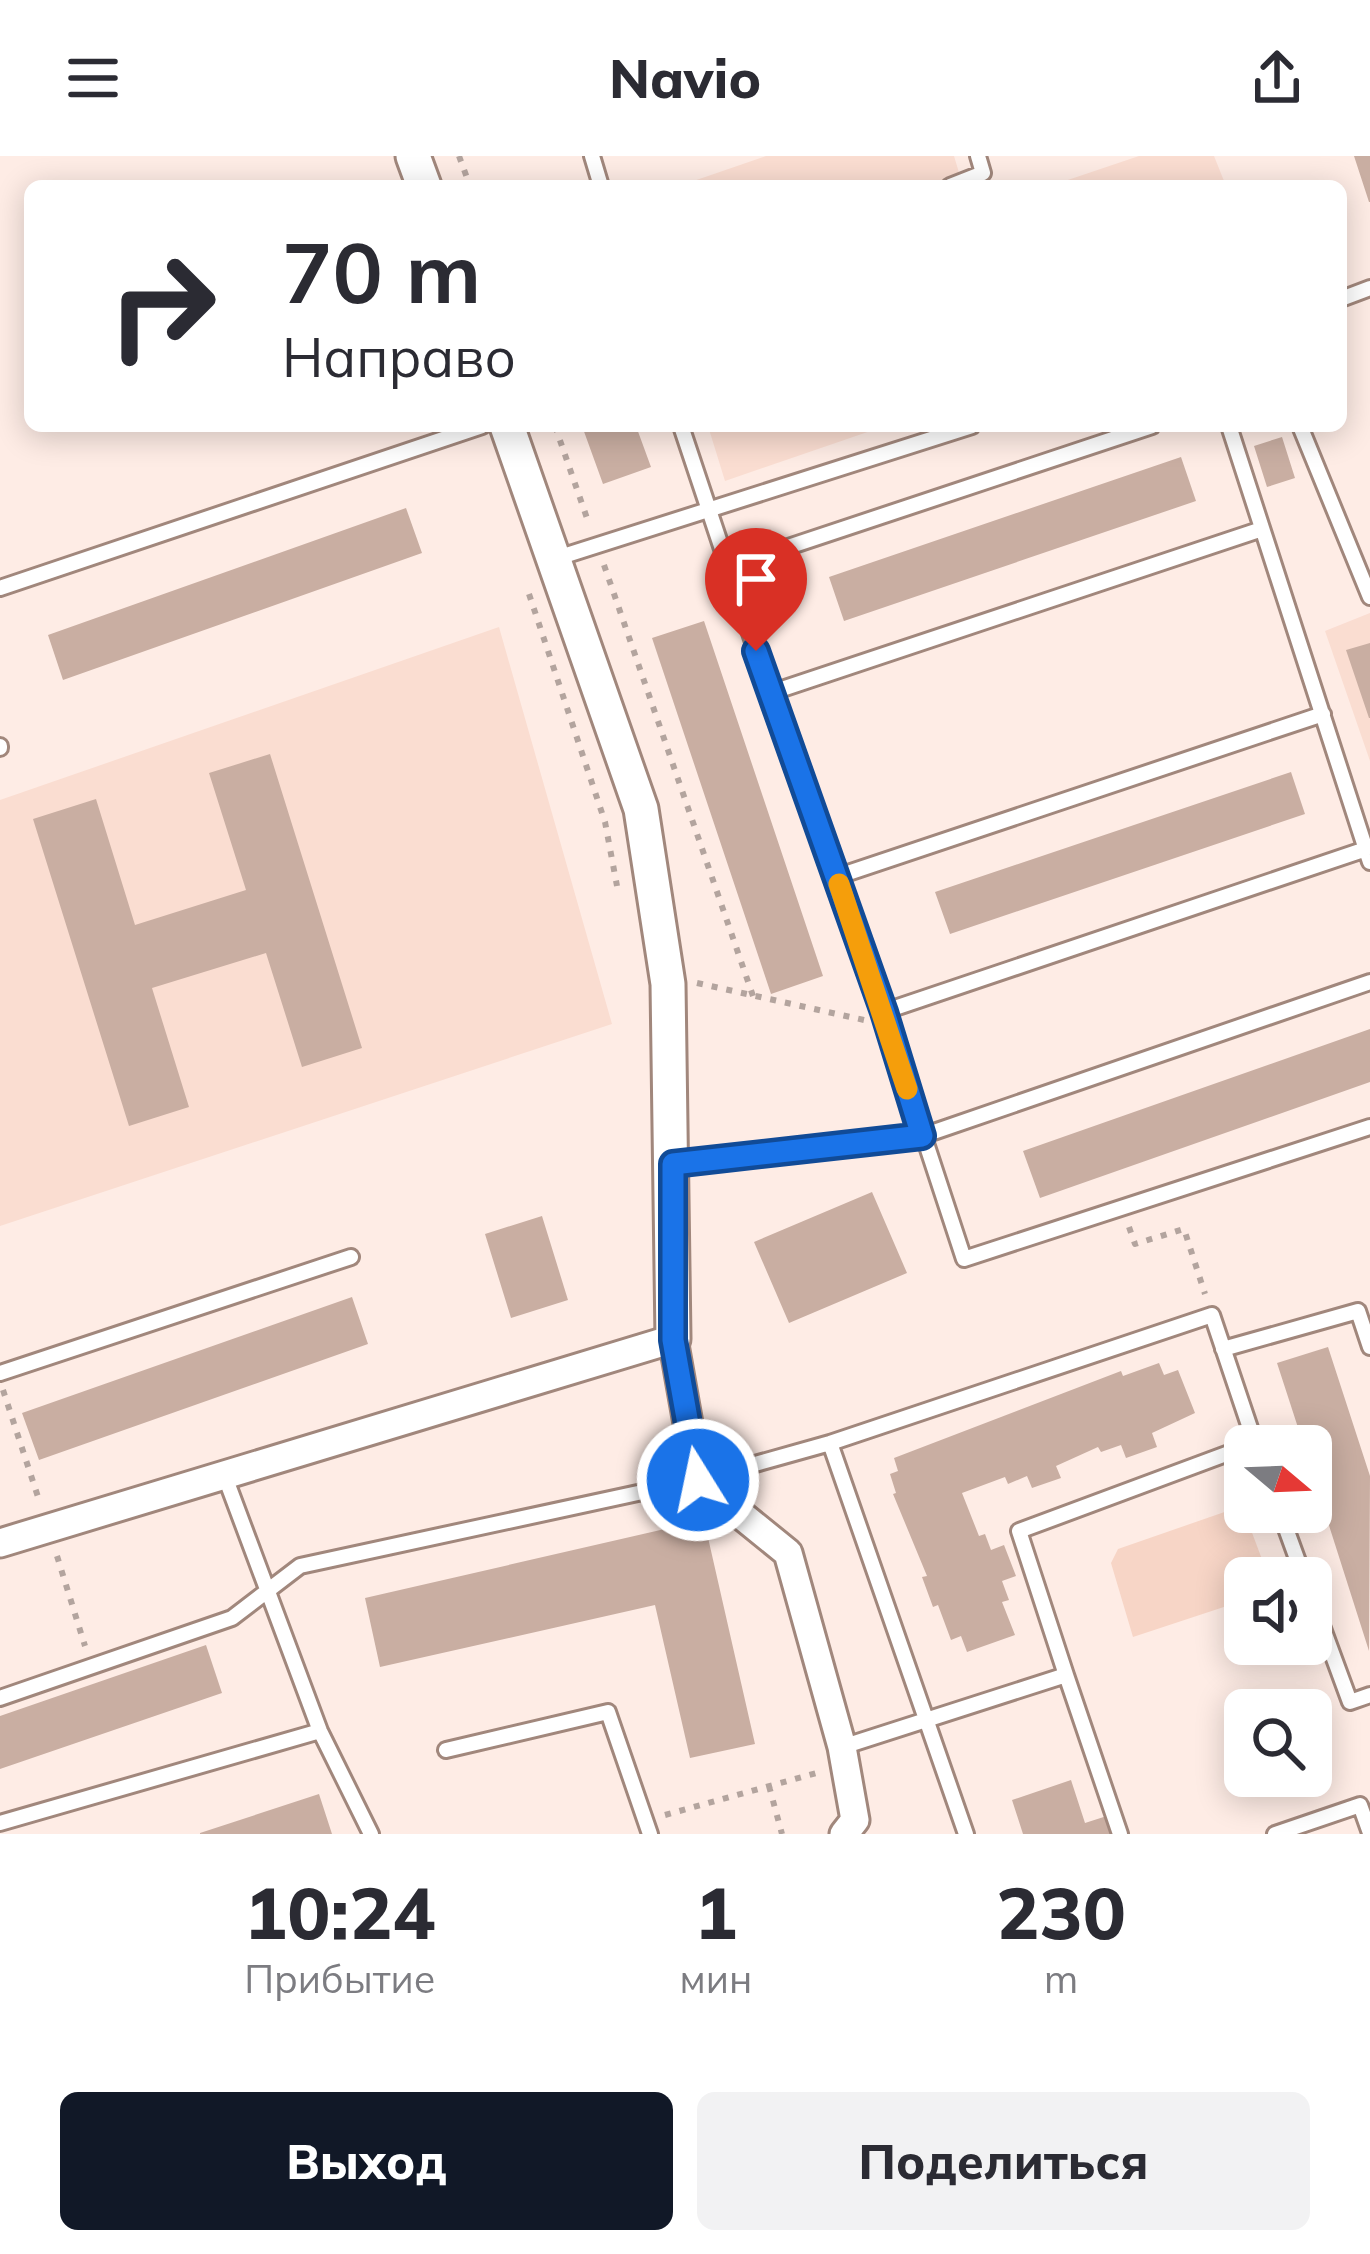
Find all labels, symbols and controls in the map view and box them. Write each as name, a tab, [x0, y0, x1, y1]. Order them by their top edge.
text: Navio	[609, 44, 761, 112]
icon: menu	[60, 45, 126, 111]
icon: share	[1244, 45, 1310, 111]
text: 70 m	[282, 219, 481, 324]
icon: right	[84, 228, 240, 384]
text: Направо	[282, 323, 516, 391]
pin	[705, 528, 807, 651]
icon: arrive	[723, 546, 789, 612]
position arrow	[635, 1417, 761, 1543]
north arrow	[1224, 1425, 1332, 1533]
map controls	[1224, 1425, 1332, 1797]
button: sound	[1224, 1557, 1332, 1665]
button: search	[1224, 1689, 1332, 1797]
text: 10:24	[244, 1867, 436, 1957]
text: 1	[694, 1867, 738, 1957]
text: 230	[996, 1867, 1126, 1957]
text: Прибытие	[244, 1954, 435, 2003]
text: мин	[680, 1954, 752, 2003]
text: m	[1044, 1954, 1078, 2003]
button: Выход	[60, 2092, 673, 2230]
button: Поделиться	[697, 2092, 1310, 2230]

